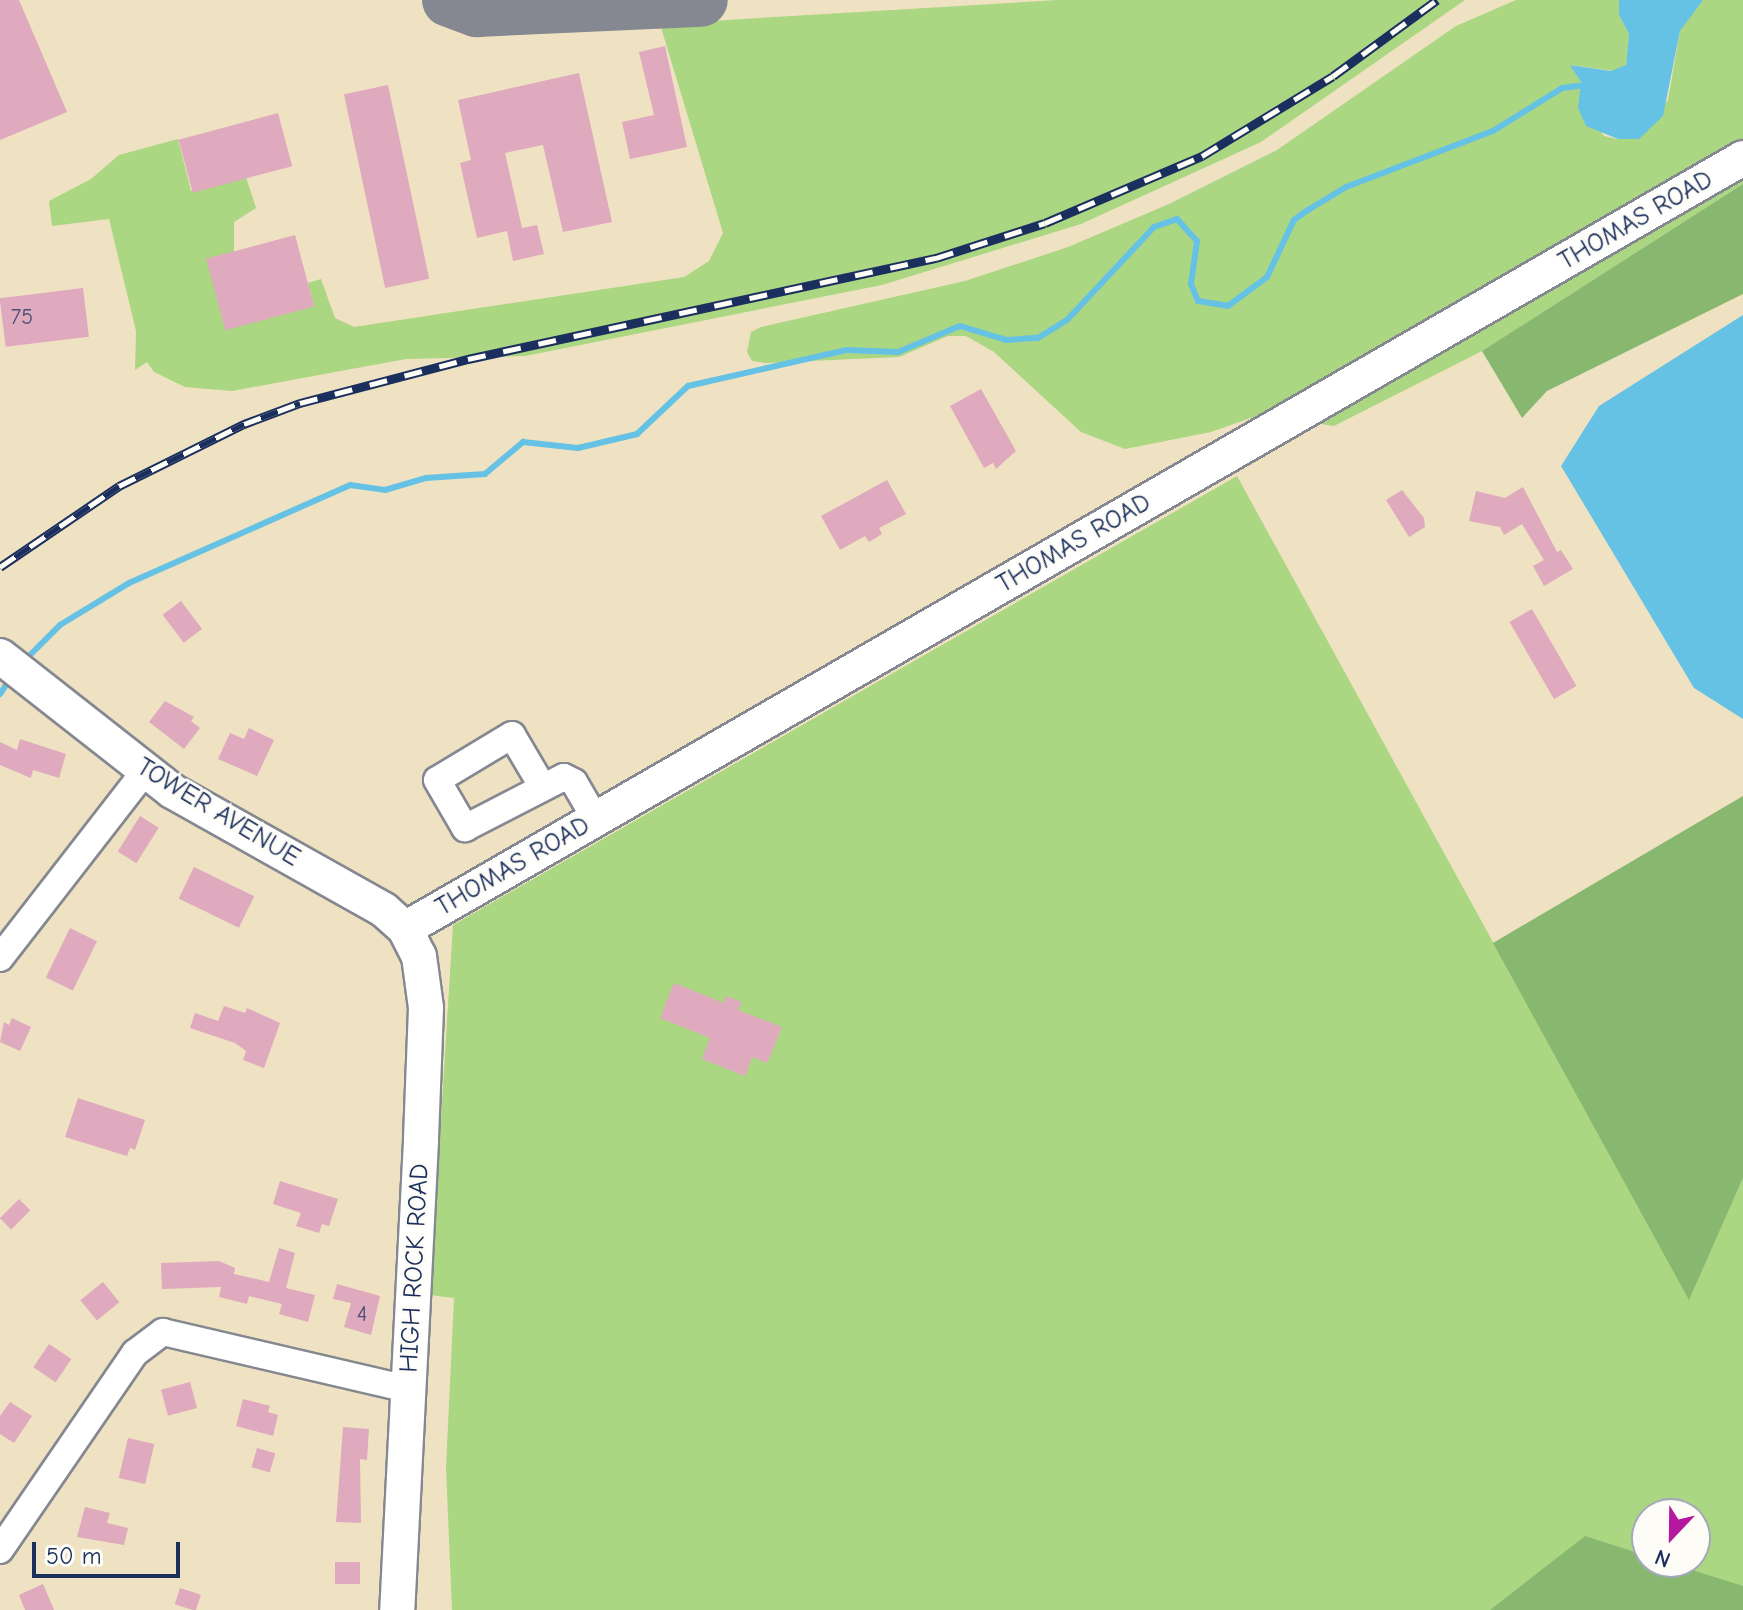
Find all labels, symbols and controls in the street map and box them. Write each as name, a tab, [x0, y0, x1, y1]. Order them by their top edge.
street label: THOMAS ROAD	[1553, 164, 1719, 278]
house number: 75	[11, 305, 33, 331]
street label: THOMAS ROAD	[991, 487, 1157, 601]
street label: TOWER AVENUE	[131, 752, 305, 874]
street label: THOMAS ROAD	[430, 810, 596, 924]
street label: HIGH ROCK ROAD	[394, 1163, 436, 1373]
house number: 4	[357, 1302, 367, 1328]
north arrow	[1631, 1498, 1711, 1578]
scale bar	[36, 1526, 184, 1576]
text: 50 m	[46, 1542, 102, 1570]
text: N	[1651, 1544, 1674, 1573]

